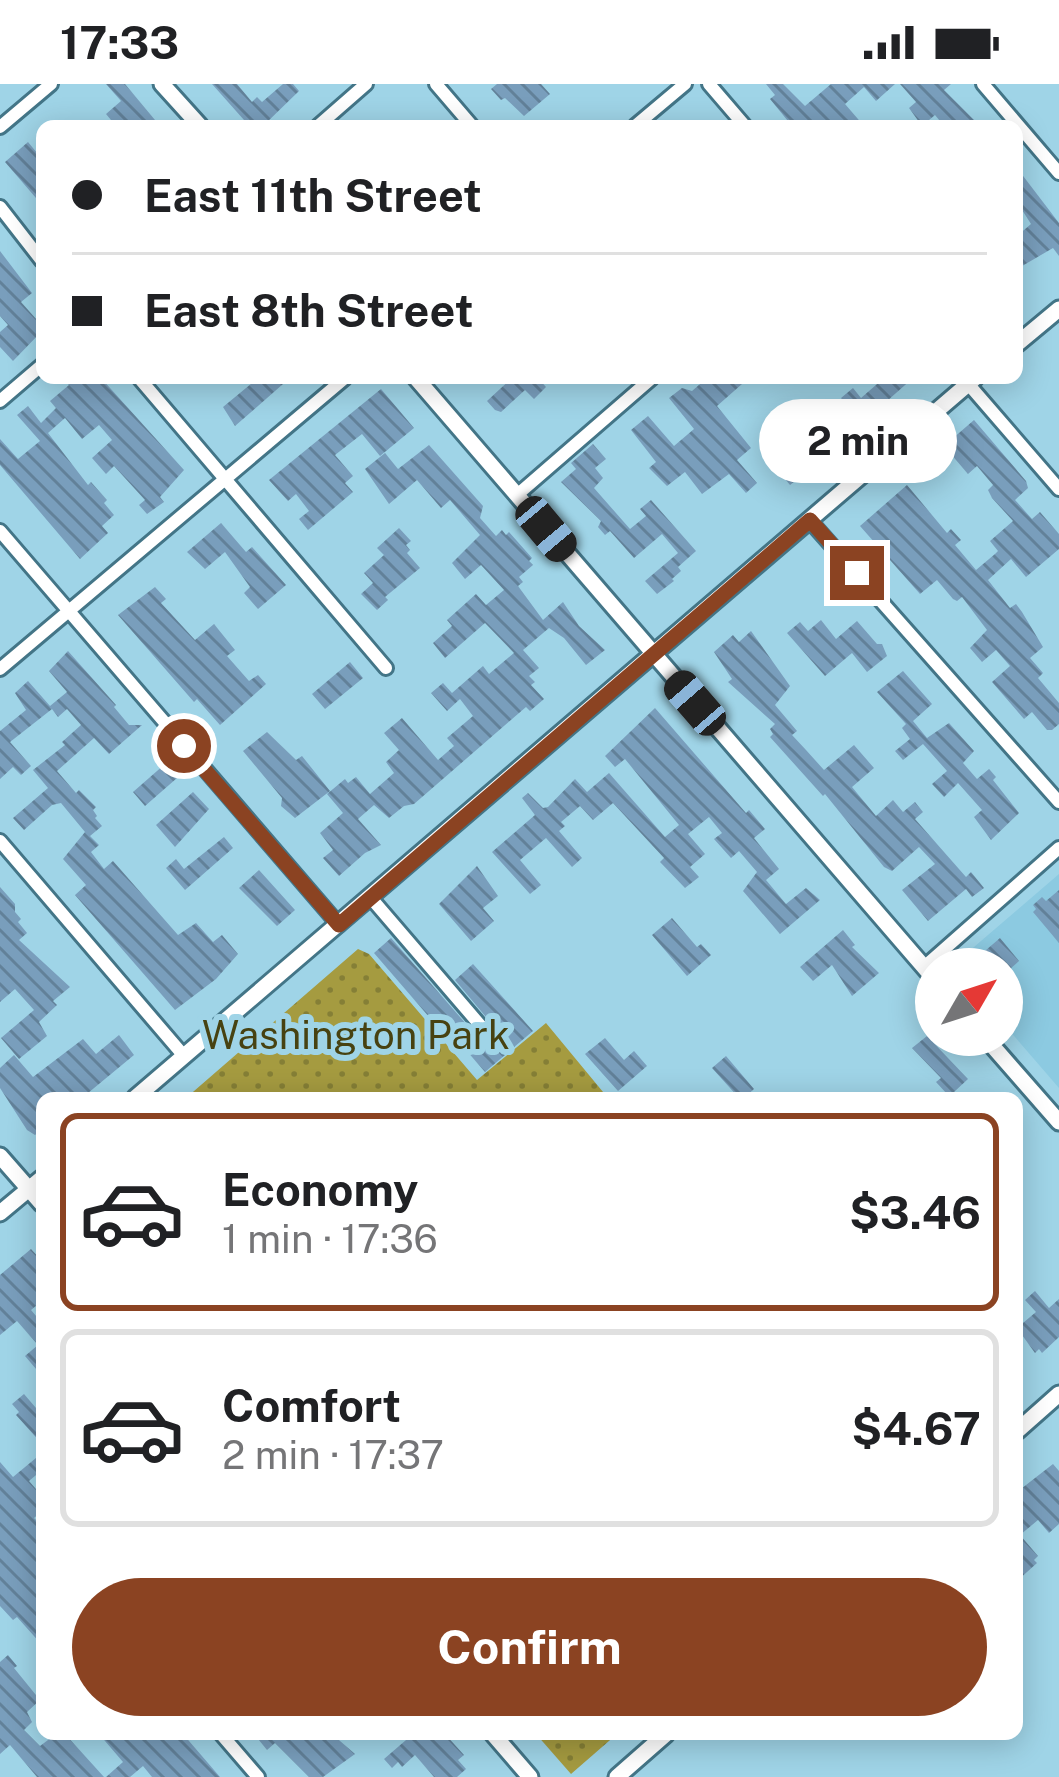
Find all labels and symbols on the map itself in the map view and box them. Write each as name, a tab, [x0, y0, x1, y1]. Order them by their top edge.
callout: 2 min	[758, 399, 956, 483]
car	[509, 490, 583, 568]
route end	[830, 546, 884, 600]
car	[658, 664, 732, 742]
route start	[157, 719, 211, 773]
north arrow	[915, 948, 1023, 1056]
park label: Washington Park	[202, 1012, 510, 1058]

